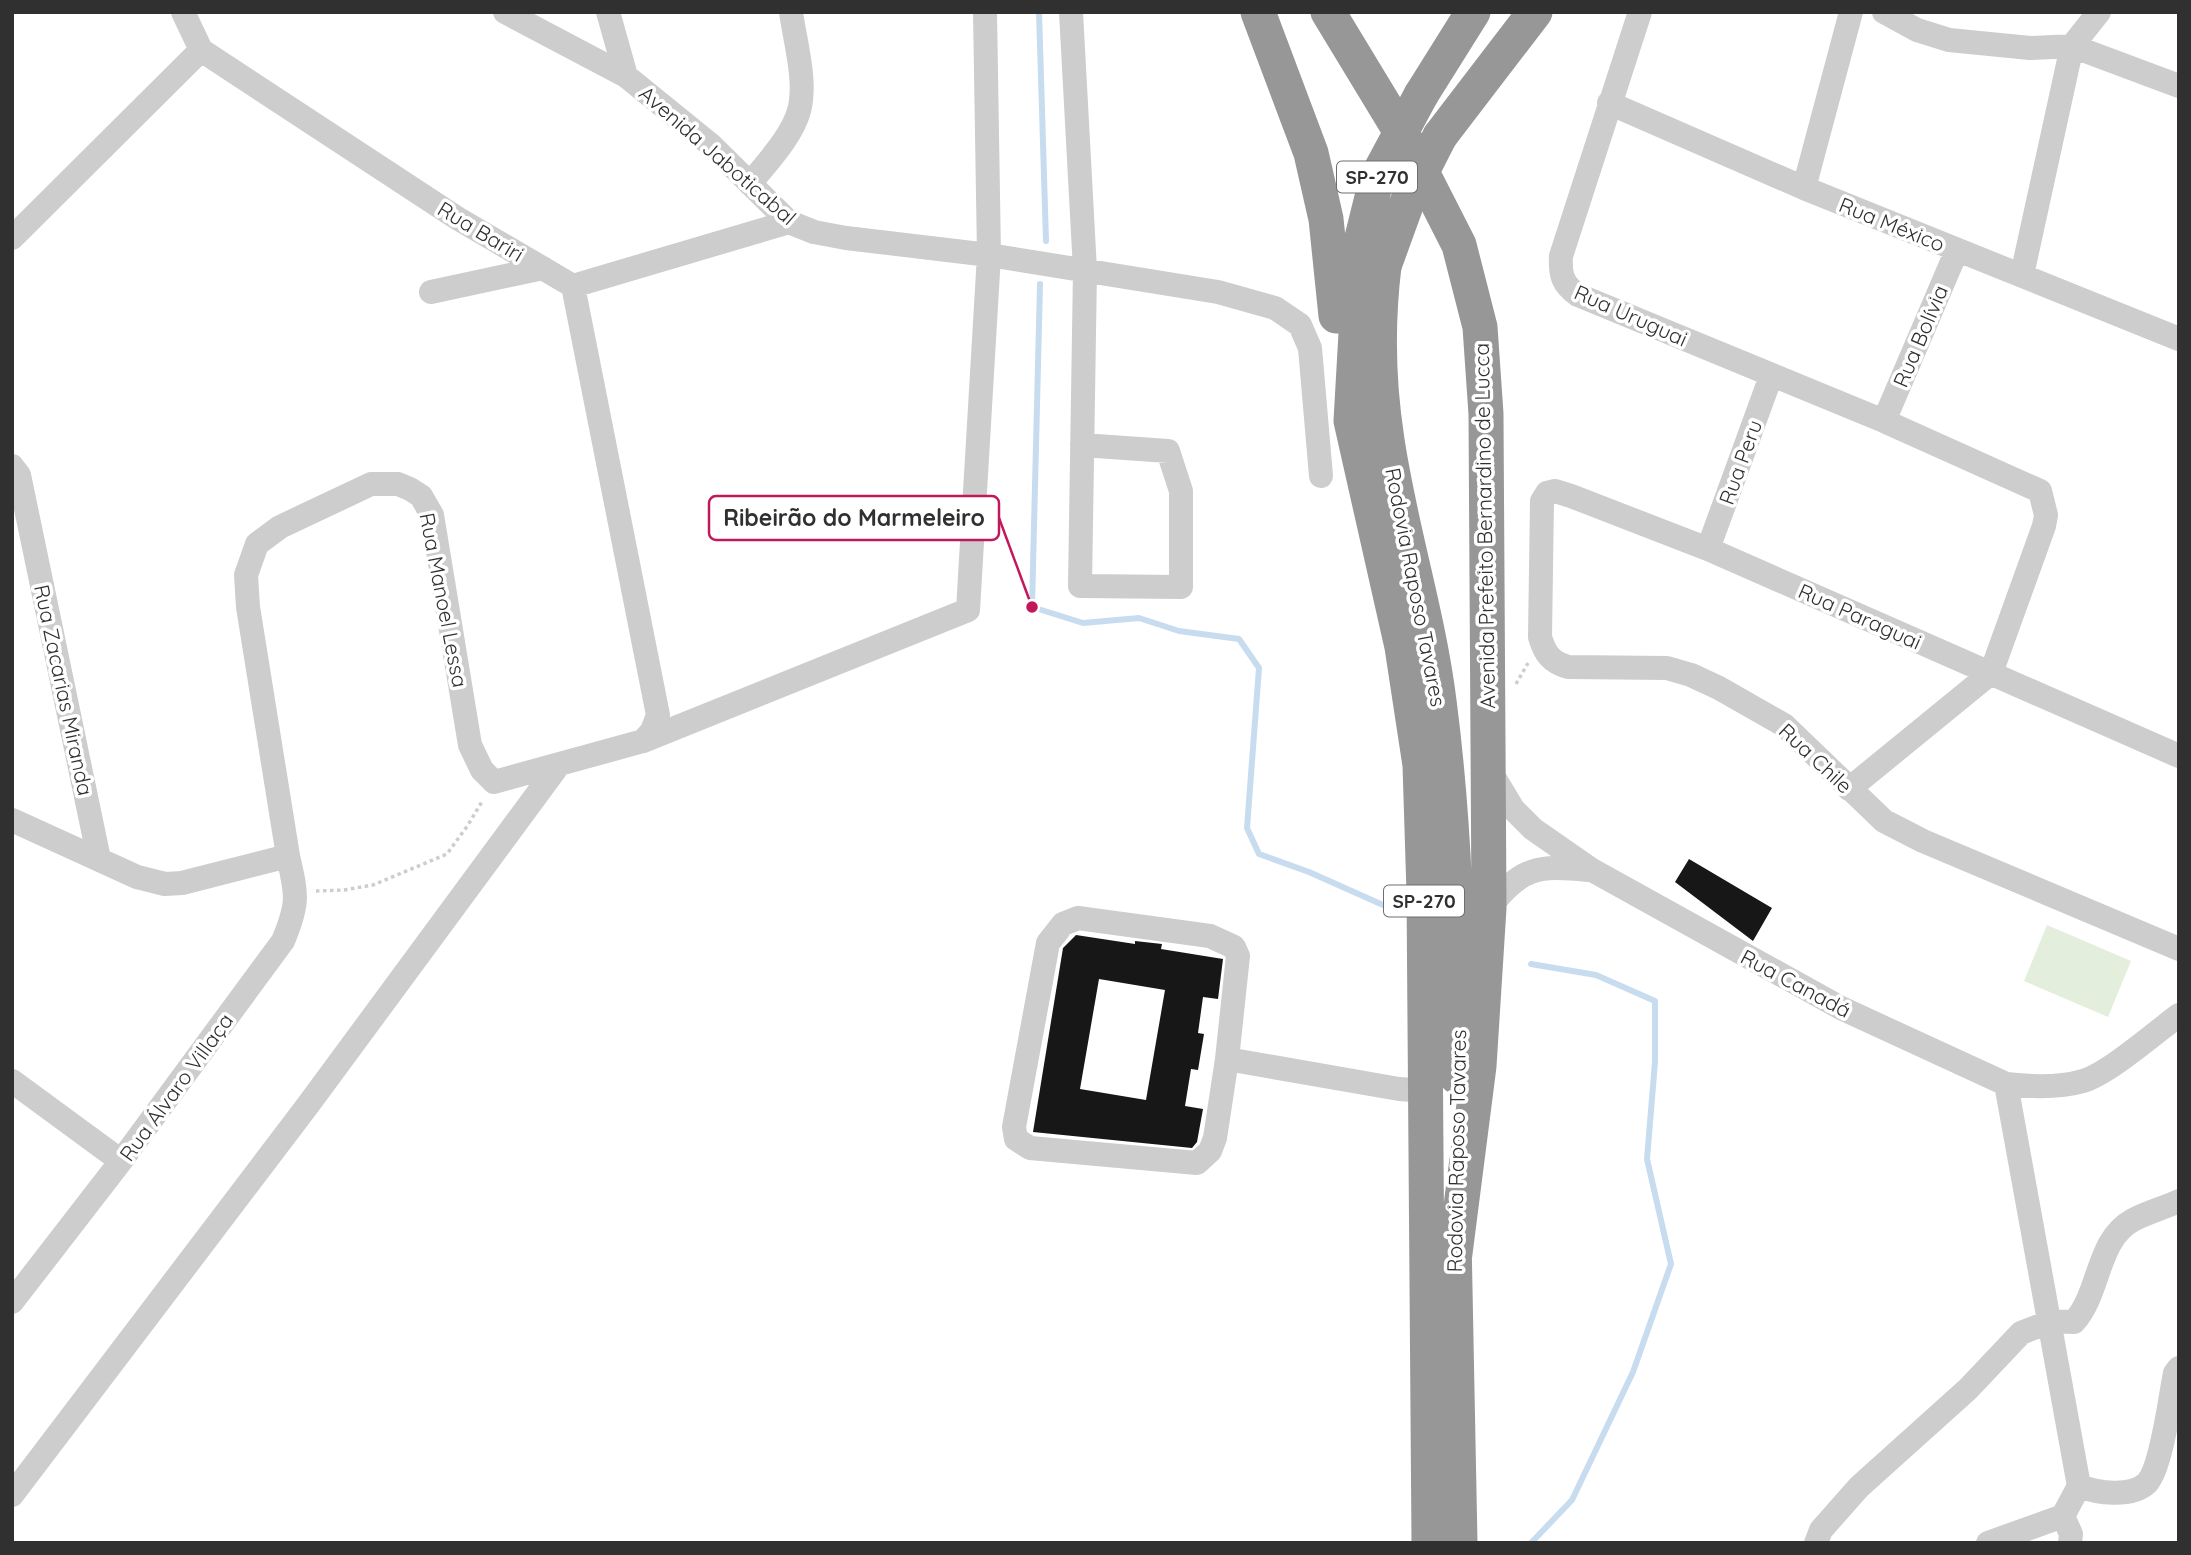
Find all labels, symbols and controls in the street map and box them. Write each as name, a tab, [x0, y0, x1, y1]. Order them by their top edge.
street label: Avenida Jaboticabal	[634, 80, 802, 230]
road number: SP-270	[1337, 162, 1417, 192]
street label: Rua México	[1835, 191, 1949, 257]
street label: Rua Bariri	[433, 195, 529, 267]
street label: Rua Uruguai	[1570, 278, 1692, 352]
street label: Rua Bolívia	[1887, 281, 1953, 391]
street label: Avenida Prefeito Bernardino de Lucca	[1468, 343, 1500, 709]
street label: Rua Peru	[1713, 416, 1767, 508]
street label: Rodovia Raposo Tavares	[1380, 465, 1452, 709]
callout: Ribeirão do Marmeleiro	[709, 496, 999, 540]
text: Ribeirão do Marmeleiro	[723, 503, 985, 532]
street label: Rua Manoel Lessa	[414, 511, 474, 689]
street label: Rua Paraguai	[1794, 577, 1926, 655]
street label: Rua Zacarias Miranda	[29, 582, 99, 798]
street label: Rua Chile	[1774, 717, 1858, 799]
road number: SP-270	[1384, 886, 1464, 917]
street label: Rua Canadá	[1736, 943, 1856, 1023]
street label: Rua Álvaro Villaça	[114, 1008, 238, 1166]
street label: Rodovia Raposo Tavares	[1441, 1029, 1471, 1273]

